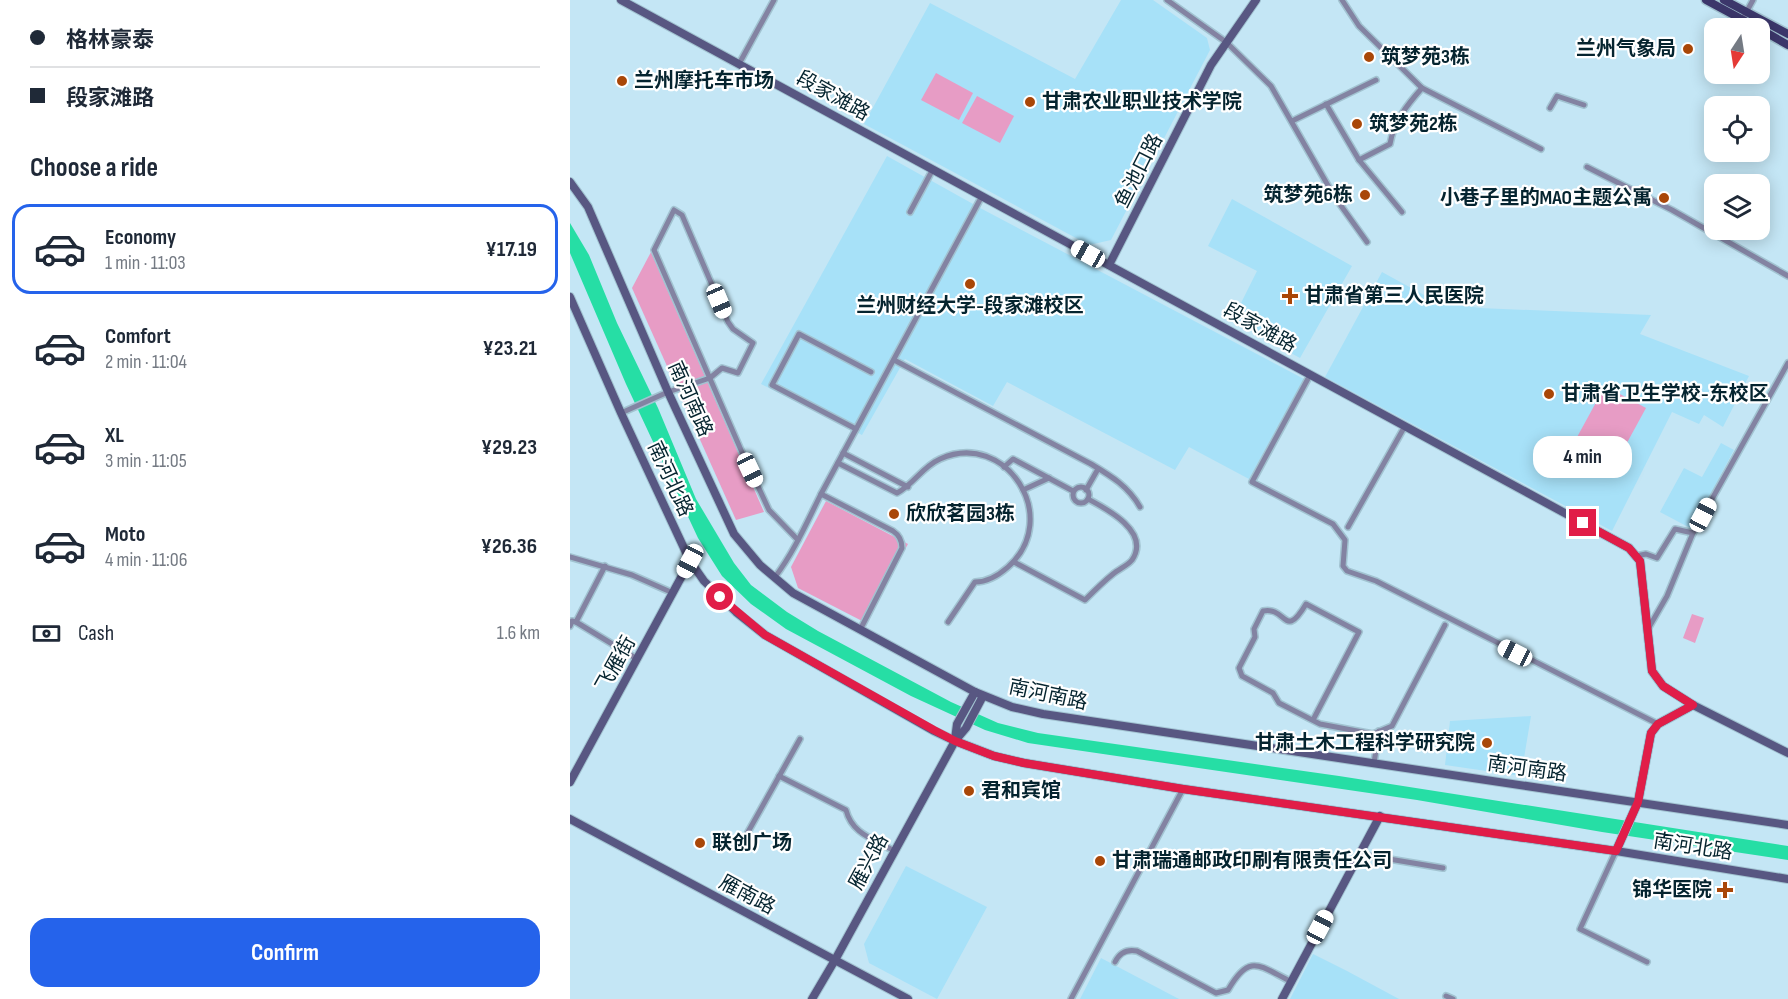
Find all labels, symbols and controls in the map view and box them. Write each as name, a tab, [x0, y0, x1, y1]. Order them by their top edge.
north arrow	[1704, 18, 1770, 84]
map controls	[1704, 18, 1770, 240]
text: 格林豪泰	[66, 27, 154, 54]
place label: 兰州气象局	[1576, 37, 1676, 61]
marker: 兰州气象局	[1681, 42, 1695, 56]
place label: 筑梦苑3栋	[1381, 45, 1470, 69]
marker: 筑梦苑3栋	[1362, 50, 1376, 64]
street label: 段家滩路	[792, 66, 874, 126]
place label: 兰州摩托车市场	[634, 69, 774, 93]
marker: 兰州摩托车市场	[615, 74, 629, 88]
text: 段家滩路	[66, 85, 154, 112]
place label: 甘肃农业职业技术学院	[1042, 90, 1242, 114]
marker: 甘肃农业职业技术学院	[1023, 95, 1037, 109]
button: locate	[1704, 96, 1770, 162]
place label: 筑梦苑2栋	[1369, 112, 1458, 136]
marker: 筑梦苑2栋	[1350, 117, 1364, 131]
street label: 鱼池口路	[1110, 130, 1168, 212]
text: Choose a ride	[30, 152, 158, 184]
button: layers	[1704, 174, 1770, 240]
place label: 筑梦苑6栋	[1264, 183, 1353, 207]
place label: 小巷子里的MAO主题公寓	[1440, 186, 1652, 210]
marker: 筑梦苑6栋	[1358, 188, 1372, 202]
marker: 小巷子里的MAO主题公寓	[1657, 191, 1671, 205]
icon: car	[33, 222, 87, 276]
text: Economy	[105, 224, 176, 251]
text: ¥17.19	[485, 236, 537, 263]
car	[1068, 237, 1108, 271]
text: 1 min · 11:03	[105, 251, 186, 275]
marker: 兰州财经大学-段家滩校区	[963, 277, 977, 291]
car	[704, 281, 734, 321]
place label: 甘肃省第三人民医院	[1304, 284, 1484, 308]
marker: 甘肃省第三人民医院	[1281, 287, 1299, 305]
place label: 兰州财经大学-段家滩校区	[856, 294, 1084, 318]
street label: 段家滩路	[1219, 298, 1301, 358]
icon: car	[33, 321, 87, 375]
text: Comfort	[105, 323, 171, 350]
text: ¥23.21	[482, 335, 537, 362]
text: 2 min · 11:04	[105, 350, 187, 374]
street label: 南河南路	[663, 358, 717, 440]
place label: 甘肃省卫生学校-东校区	[1561, 382, 1769, 406]
marker: 甘肃省卫生学校-东校区	[1542, 387, 1556, 401]
icon: car	[33, 420, 87, 474]
text: XL	[105, 422, 124, 449]
text: ¥29.23	[481, 434, 537, 461]
callout: 4 min	[1534, 436, 1632, 478]
street label: 南河北路	[642, 438, 698, 520]
text: 4 min	[1563, 445, 1602, 469]
text: 3 min · 11:05	[105, 449, 187, 473]
car	[734, 450, 766, 490]
car	[1687, 495, 1719, 535]
place label: 欣欣茗园3栋	[906, 502, 1015, 526]
marker: 欣欣茗园3栋	[887, 507, 901, 521]
route end	[1569, 509, 1596, 536]
icon: car	[33, 519, 87, 573]
text: Moto	[105, 521, 145, 548]
text: ¥26.36	[481, 533, 537, 560]
car	[674, 541, 706, 581]
text: 4 min · 11:06	[105, 548, 187, 572]
route start	[706, 583, 733, 610]
icon: cash	[30, 617, 63, 650]
text: Cash	[78, 620, 114, 647]
text: 1.6 km	[497, 621, 540, 645]
street label: 飞雁街	[591, 632, 641, 696]
car	[1495, 637, 1535, 669]
street label: 南河南路	[1006, 675, 1090, 715]
place label: 甘肃土木工程科学研究院	[1255, 731, 1475, 755]
marker: 甘肃土木工程科学研究院	[1480, 736, 1494, 750]
street label: 南河南路	[1486, 752, 1568, 786]
place label: 君和宾馆	[981, 779, 1061, 803]
marker: 君和宾馆	[962, 784, 976, 798]
street label: 南河北路	[1652, 829, 1734, 865]
street label: 雁兴路	[844, 830, 894, 894]
place label: 联创广场	[712, 831, 792, 855]
marker: 联创广场	[693, 836, 707, 850]
place label: 甘肃瑞通邮政印刷有限责任公司	[1112, 849, 1392, 873]
marker: 甘肃瑞通邮政印刷有限责任公司	[1093, 854, 1107, 868]
street label: 雁南路	[715, 870, 779, 920]
place label: 锦华医院	[1632, 878, 1712, 902]
marker: 锦华医院	[1716, 881, 1734, 899]
car	[1304, 907, 1336, 947]
button: Confirm	[30, 918, 540, 987]

